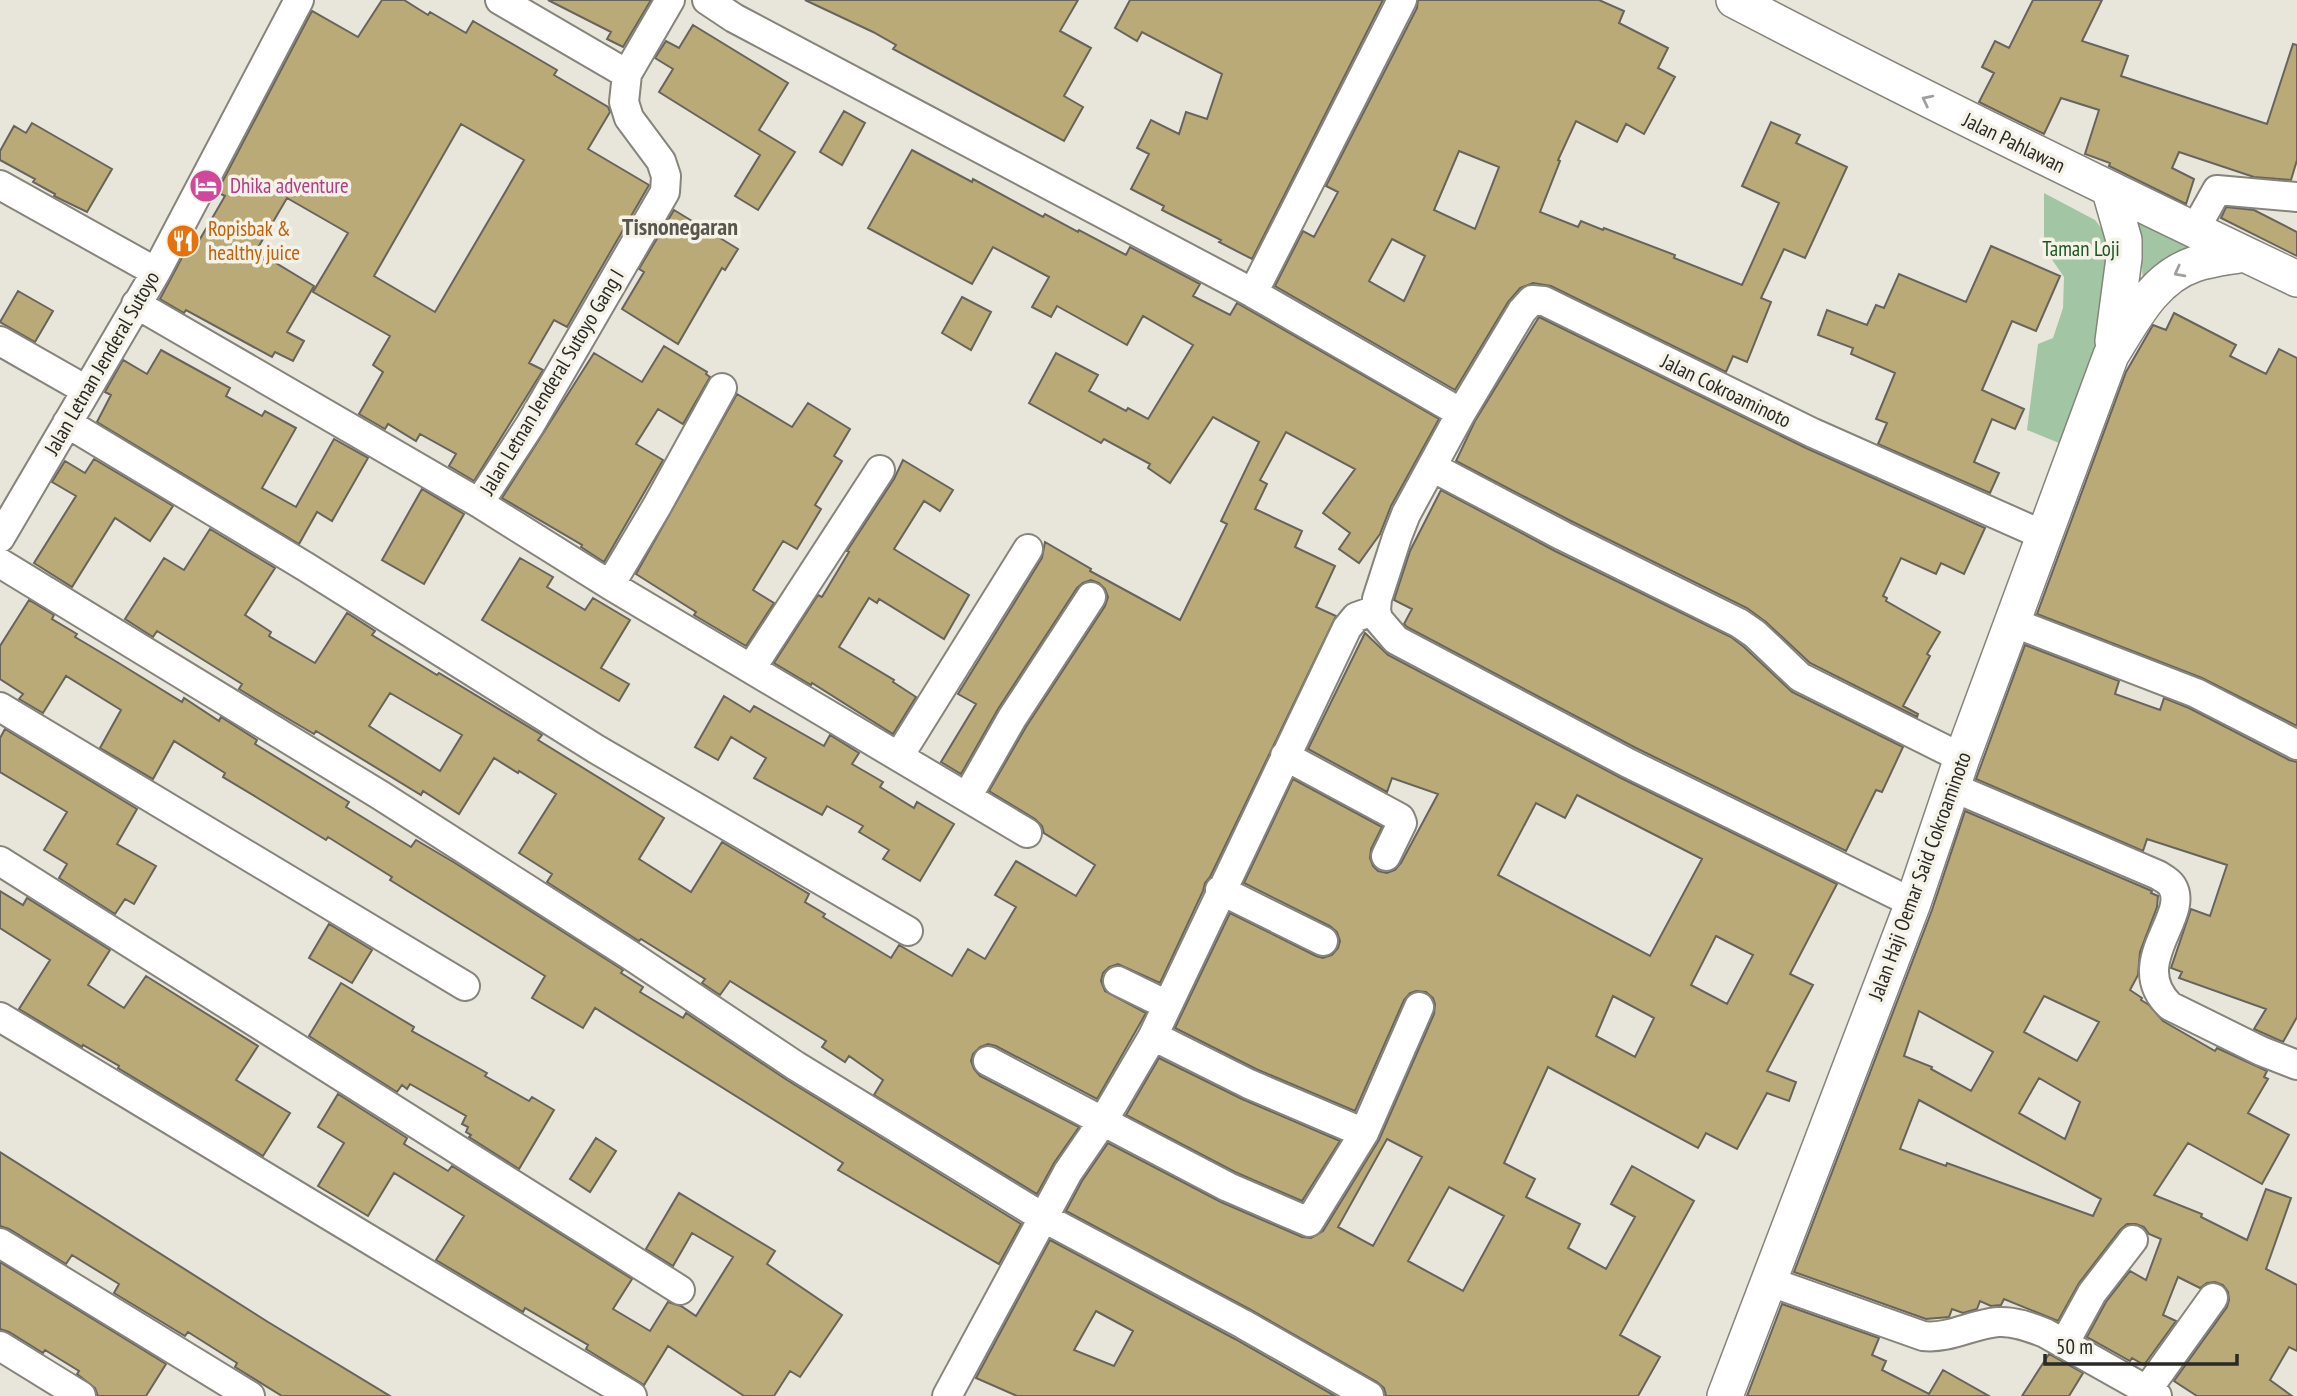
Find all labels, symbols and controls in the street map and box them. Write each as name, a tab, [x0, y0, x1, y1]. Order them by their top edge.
one-way arrow	[1922, 95, 1934, 109]
street label: Jalan Pahlawan	[1958, 106, 2070, 179]
hotel icon: Dhika adventure	[187, 167, 225, 205]
place label: Dhika adventure	[230, 172, 349, 199]
district label: Tisnonegaran	[622, 211, 738, 242]
place label: Ropisbak & healthy juice	[208, 215, 300, 266]
restaurant icon: Ropisbak & healthy juice	[164, 222, 202, 260]
park label: Taman Loji	[2042, 235, 2120, 262]
street label: Jalan Letnan Jenderal Sutoyo Gang I	[473, 264, 630, 500]
one-way arrow	[2174, 264, 2186, 278]
street label: Jalan Letnan Jenderal Sutoyo	[37, 266, 165, 460]
street label: Jalan Cokroaminoto	[1656, 347, 1796, 434]
street label: Jalan Haji Oemar Said Cokroaminoto	[1862, 748, 1977, 1005]
scale bar	[2045, 1322, 2238, 1366]
text: 50 m	[2056, 1333, 2093, 1360]

